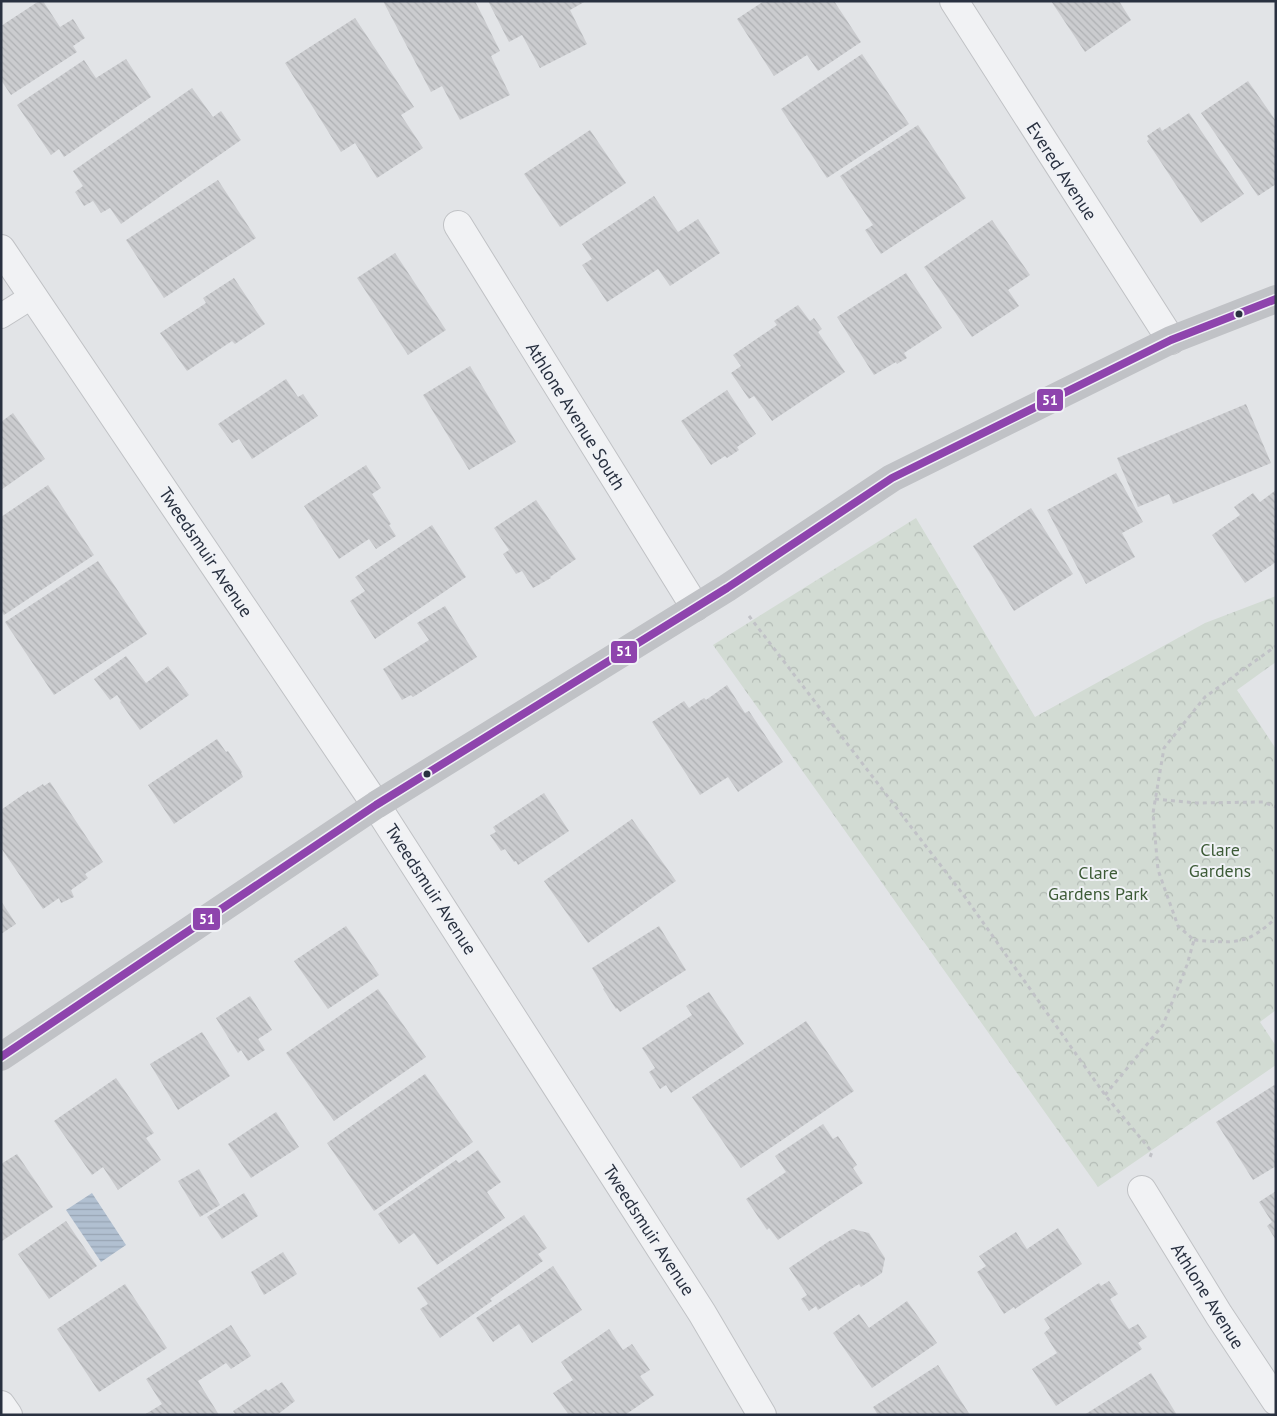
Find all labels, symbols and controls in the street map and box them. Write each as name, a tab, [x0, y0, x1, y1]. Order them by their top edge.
street label: Evered Avenue	[1022, 117, 1102, 225]
unlabelled marker	[1234, 309, 1244, 319]
street label: Athlone Avenue South	[521, 338, 631, 494]
line badge: 51	[1036, 388, 1064, 412]
text: 51	[1042, 391, 1058, 409]
street label: Tweedsmuir Avenue	[154, 483, 258, 621]
line badge: 51	[610, 640, 638, 664]
text: 51	[616, 642, 632, 660]
unlabelled marker	[422, 769, 432, 779]
street label: Tweedsmuir Avenue	[380, 819, 482, 959]
park label: Clare Gardens	[1189, 838, 1251, 882]
park label: Clare Gardens Park	[1048, 861, 1148, 905]
line badge: 51	[192, 907, 221, 931]
text: 51	[199, 910, 215, 928]
street label: Tweedsmuir Avenue	[598, 1160, 700, 1300]
street label: Athlone Avenue	[1166, 1239, 1250, 1353]

